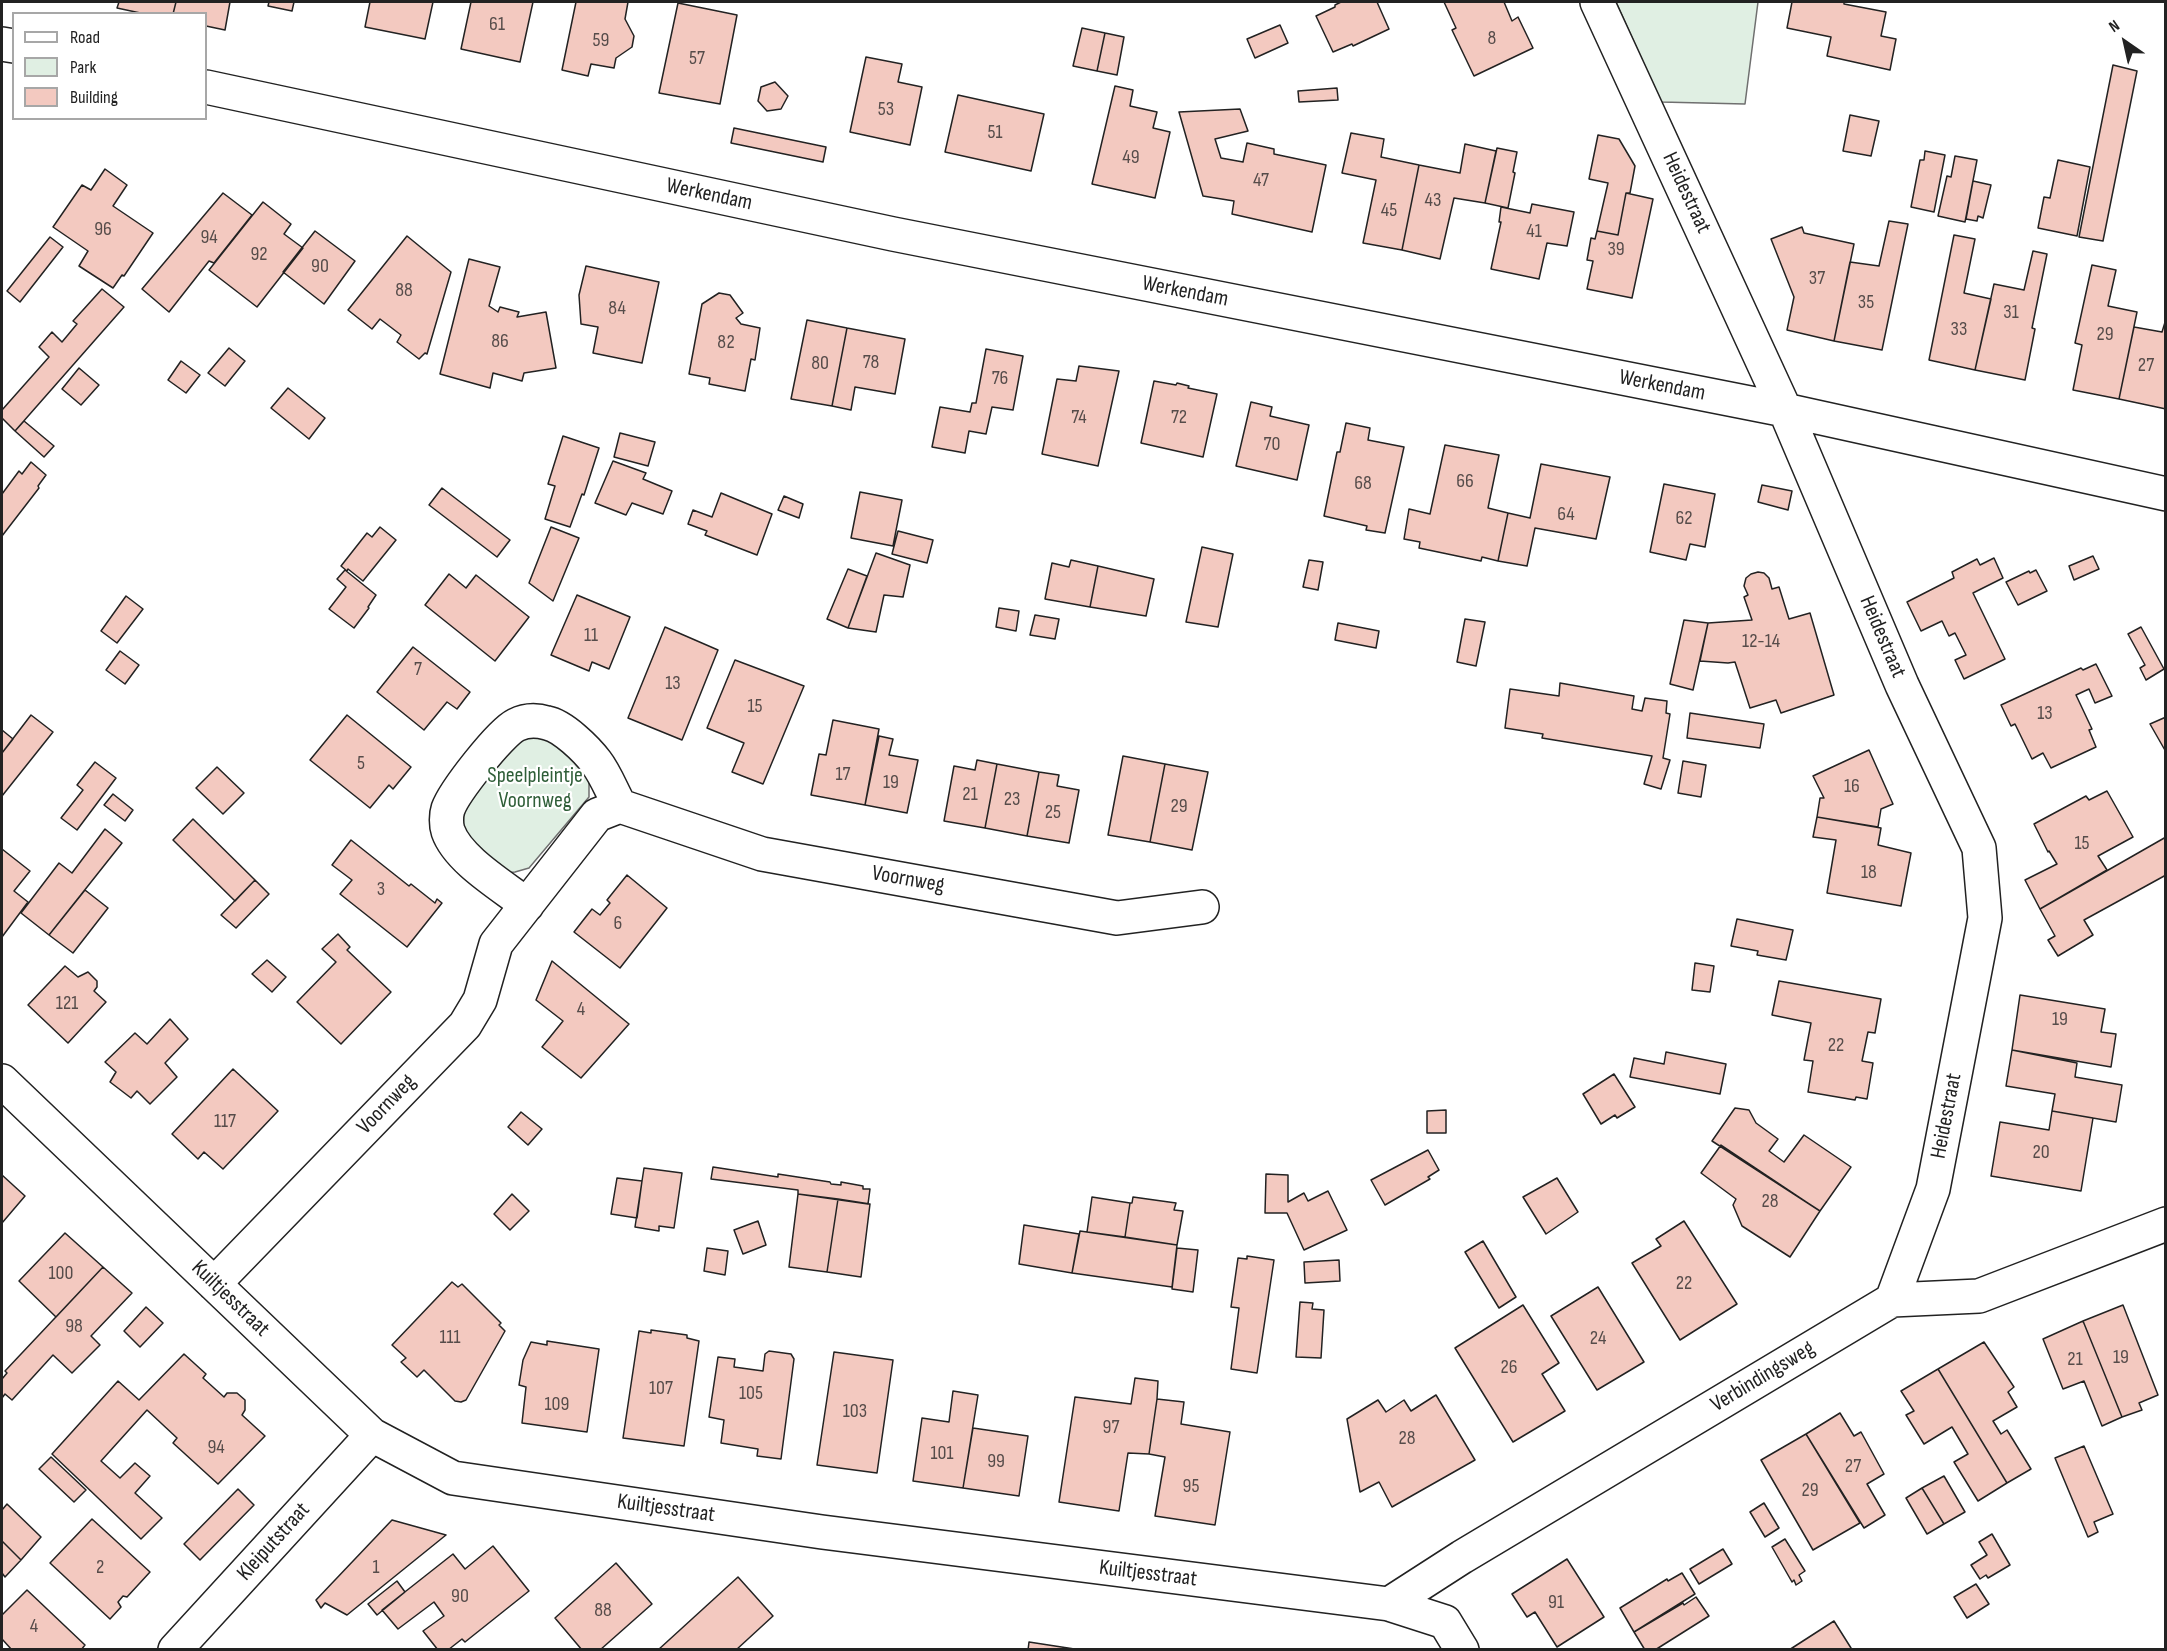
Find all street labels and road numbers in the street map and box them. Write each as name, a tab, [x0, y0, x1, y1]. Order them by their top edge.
street label: Heidestraat	[1656, 148, 1716, 238]
street label: Werkendam	[664, 173, 754, 217]
street label: Werkendam	[1140, 271, 1230, 313]
street label: Werkendam	[1617, 365, 1707, 407]
street label: Heidestraat	[1853, 592, 1911, 682]
street label: Voornweg	[870, 861, 946, 899]
street label: Voornweg	[352, 1070, 422, 1140]
street label: Heidestraat	[1926, 1071, 1968, 1161]
street label: Kuiltjesstraat	[185, 1255, 275, 1343]
street label: Verbindingsweg	[1706, 1336, 1820, 1418]
street label: Kuiltjesstraat	[615, 1489, 717, 1529]
street label: Kleiputstraat	[232, 1497, 316, 1587]
street label: Kuiltjesstraat	[1098, 1555, 1198, 1593]

